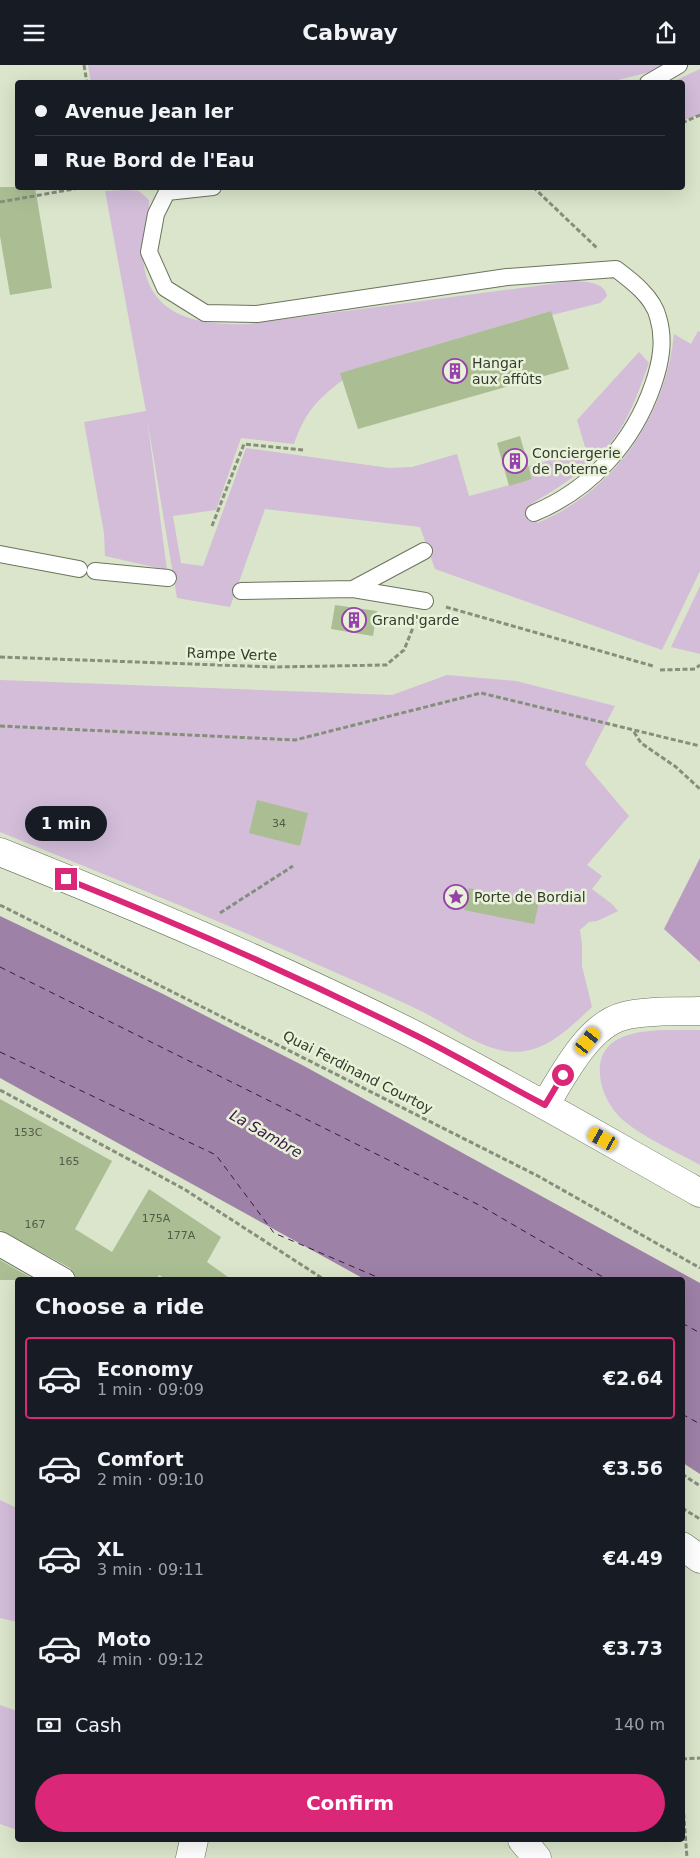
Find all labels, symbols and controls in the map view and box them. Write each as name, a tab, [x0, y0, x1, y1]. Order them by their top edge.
icon: menu	[20, 19, 48, 47]
icon: share	[652, 19, 680, 47]
text: Cabway	[302, 20, 398, 45]
text: Avenue Jean Ier	[65, 100, 233, 122]
text: Rue Bord de l'Eau	[65, 149, 255, 171]
place label: Hangar aux affûts	[472, 355, 542, 387]
building icon: Hangar aux affûts	[442, 358, 468, 384]
place label: Conciergerie de Poterne	[532, 445, 621, 477]
building icon: Conciergerie de Poterne	[502, 448, 528, 474]
building icon: Grand'garde	[341, 607, 367, 633]
place label: Grand'garde	[372, 612, 459, 628]
street label: Rampe Verte	[186, 644, 278, 664]
callout: 1 min	[25, 807, 107, 841]
text: 1 min	[41, 814, 91, 833]
house number: 34	[272, 817, 286, 830]
route end	[55, 868, 77, 890]
place icon: Porte de Bordial	[443, 884, 469, 910]
place label: Porte de Bordial	[474, 889, 586, 905]
car	[572, 1025, 603, 1057]
street label: Quai Ferdinand Courtoy	[280, 1027, 436, 1117]
route start	[552, 1064, 574, 1086]
water label: La Sambre	[227, 1106, 305, 1162]
car	[586, 1125, 619, 1153]
house number: 153C	[14, 1126, 43, 1139]
house number: 165	[59, 1155, 80, 1168]
house number: 175A	[142, 1212, 171, 1225]
house number: 167	[25, 1218, 46, 1231]
house number: 177A	[167, 1229, 196, 1242]
text: Choose a ride	[35, 1294, 204, 1319]
icon: car	[37, 1356, 82, 1401]
text: Economy	[97, 1358, 193, 1380]
text: €2.64	[603, 1367, 663, 1389]
text: 1 min · 09:09	[97, 1380, 204, 1399]
icon: car	[37, 1446, 82, 1491]
text: Comfort	[97, 1448, 184, 1470]
text: €3.56	[603, 1457, 663, 1479]
text: 2 min · 09:10	[97, 1470, 204, 1489]
icon: car	[37, 1536, 82, 1581]
text: XL	[97, 1538, 124, 1560]
text: €4.49	[603, 1547, 663, 1569]
text: 3 min · 09:11	[97, 1560, 204, 1579]
icon: car	[37, 1626, 82, 1671]
text: Moto	[97, 1628, 151, 1650]
text: €3.73	[603, 1637, 663, 1659]
text: 4 min · 09:12	[97, 1650, 204, 1669]
icon: cash	[35, 1711, 63, 1739]
text: Cash	[75, 1714, 122, 1736]
text: 140 m	[614, 1715, 665, 1734]
button: Confirm	[35, 1774, 665, 1832]

